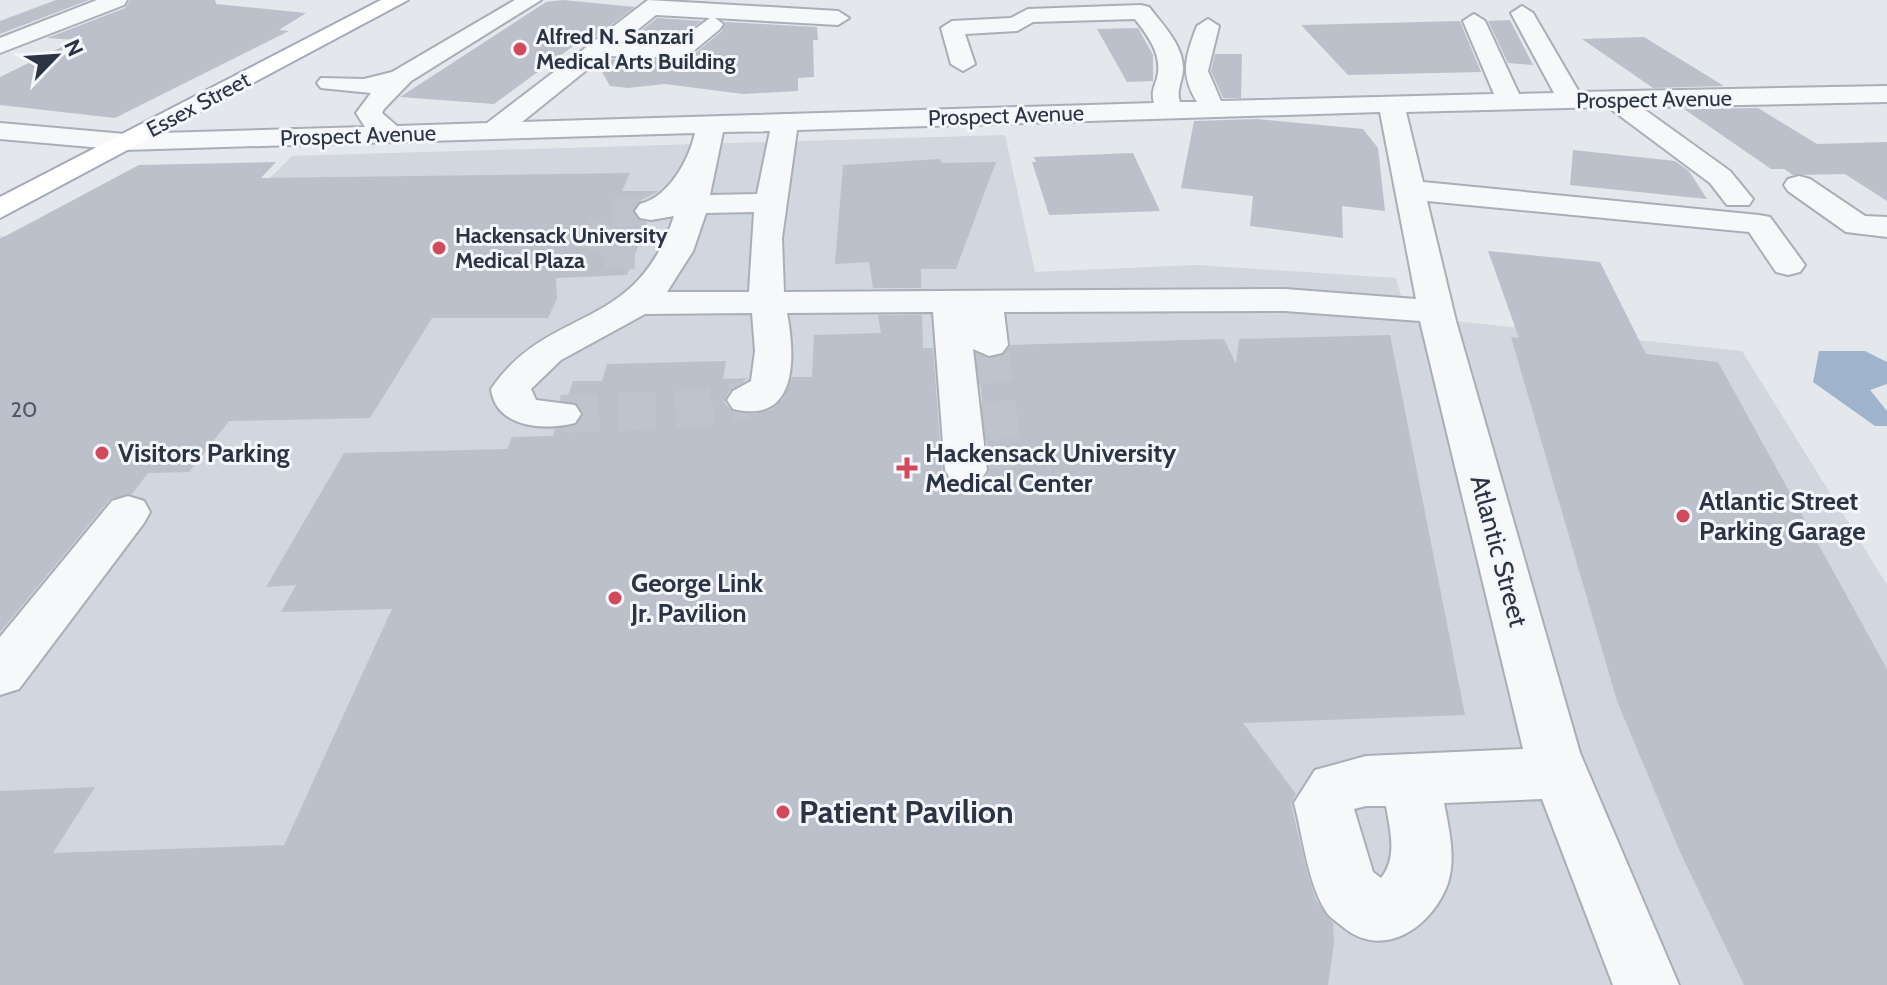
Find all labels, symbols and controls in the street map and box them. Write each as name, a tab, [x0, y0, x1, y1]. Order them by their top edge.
north arrow	[16, 16, 96, 96]
place label: Alfred N. Sanzari Medical Arts Building	[536, 23, 736, 75]
text: N	[58, 35, 89, 61]
marker: Alfred N. Sanzari Medical Arts Building	[511, 40, 529, 58]
street label: Essex Street	[142, 66, 255, 143]
street label: Prospect Avenue	[1576, 85, 1732, 114]
street label: Prospect Avenue	[928, 99, 1084, 132]
street label: Prospect Avenue	[280, 119, 436, 152]
place label: Hackensack University Medical Plaza	[455, 222, 668, 274]
marker: Hackensack University Medical Plaza	[430, 239, 448, 257]
house number: 20	[11, 396, 37, 423]
place label: Visitors Parking	[118, 437, 290, 469]
place label: Hackensack University Medical Center	[925, 437, 1176, 499]
marker: Visitors Parking	[93, 444, 111, 462]
marker: Hackensack University Medical Center	[896, 457, 918, 479]
street label: Atlantic Street	[1463, 472, 1535, 631]
place label: Atlantic Street Parking Garage	[1699, 485, 1866, 547]
marker: Atlantic Street Parking Garage	[1674, 507, 1692, 525]
place label: George Link Jr. Pavilion	[630, 567, 764, 629]
marker: George Link Jr. Pavilion	[606, 589, 624, 607]
place label: Patient Pavilion	[799, 792, 1014, 831]
marker: Patient Pavilion	[774, 803, 792, 821]

